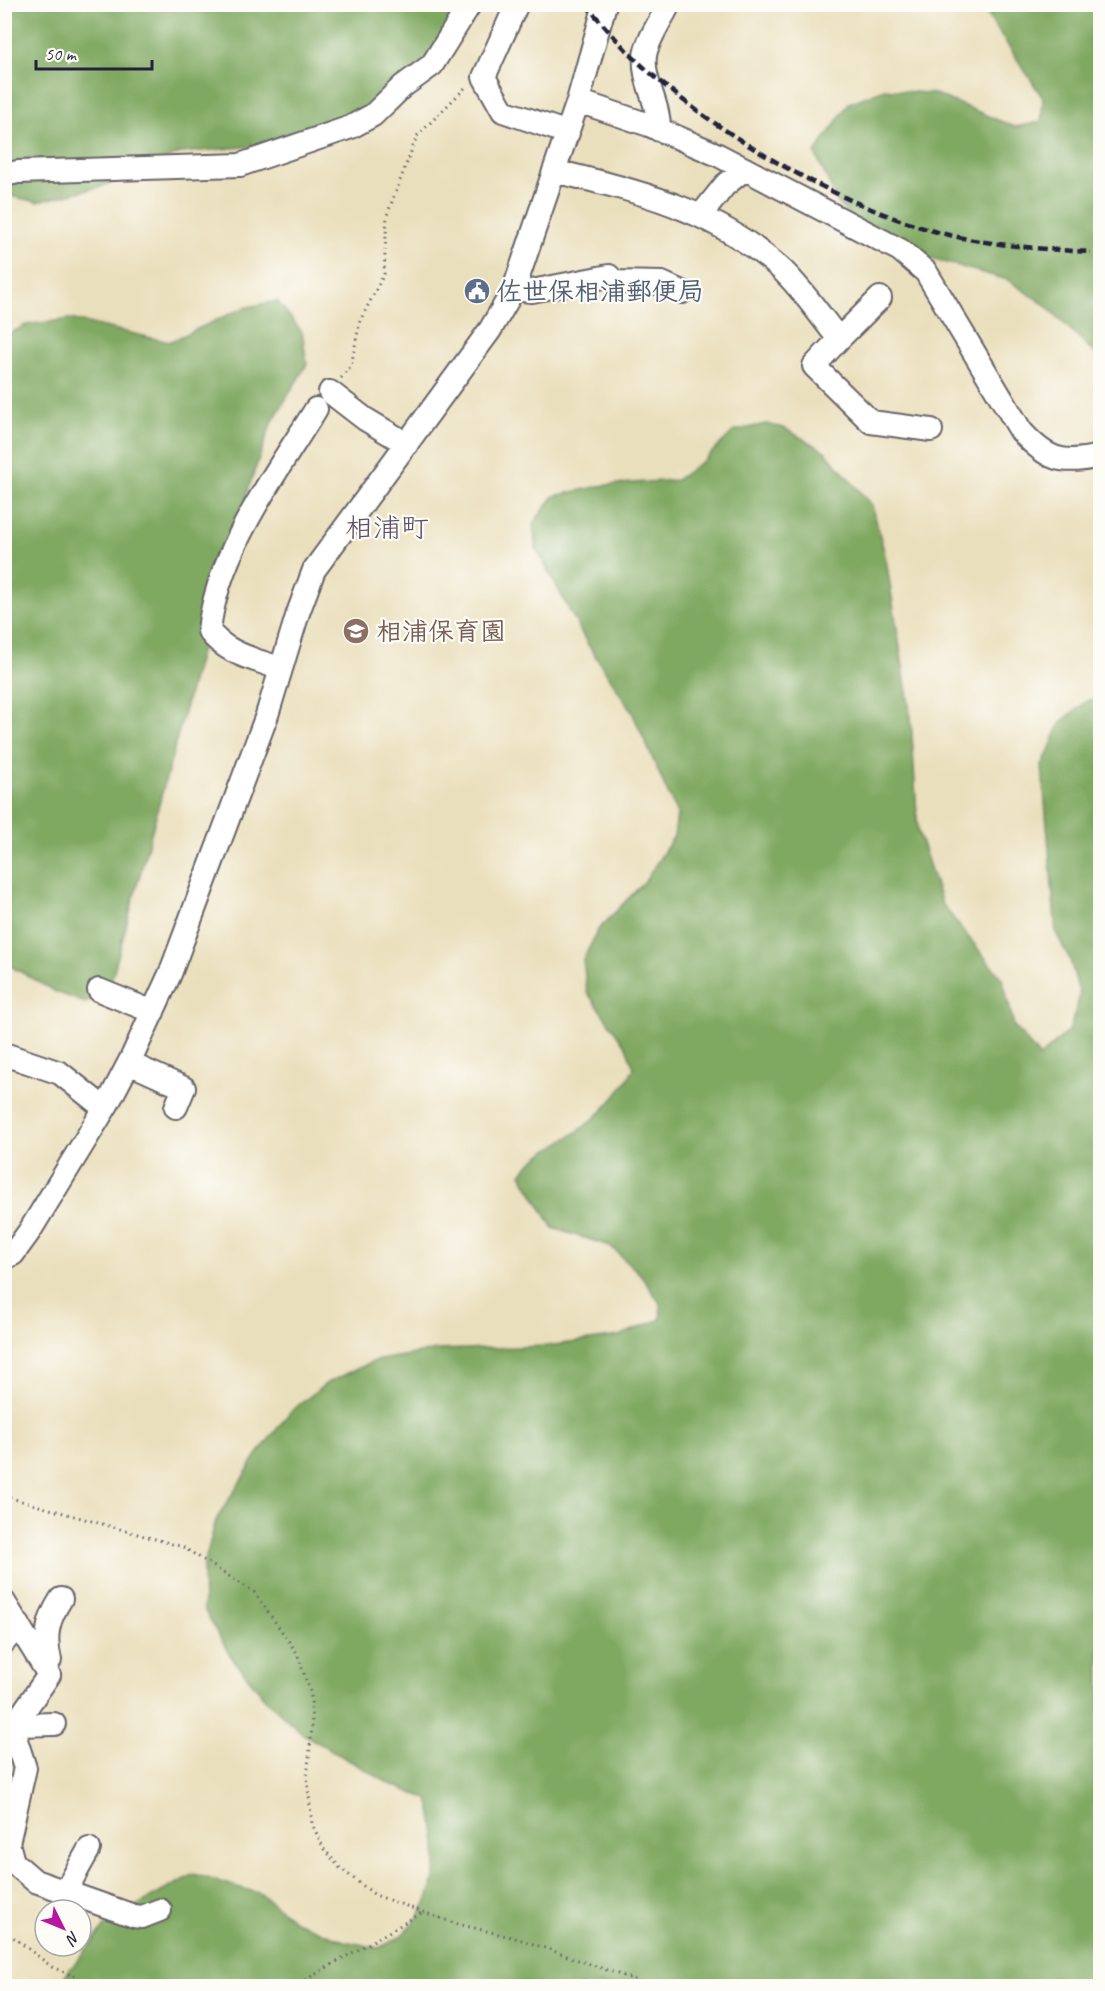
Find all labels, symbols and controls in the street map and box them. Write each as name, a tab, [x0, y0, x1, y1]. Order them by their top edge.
scale bar	[36, 33, 152, 71]
text: 50 m	[45, 43, 78, 65]
place label: 佐世保相浦郵便局	[496, 275, 704, 308]
public building icon: 佐世保相浦郵便局	[462, 276, 492, 306]
district label: 相浦町	[345, 510, 429, 545]
place label: 相浦保育園	[376, 615, 506, 648]
school or university icon: 相浦保育園	[341, 616, 371, 646]
north arrow	[33, 1898, 93, 1958]
text: N	[60, 1927, 84, 1950]

